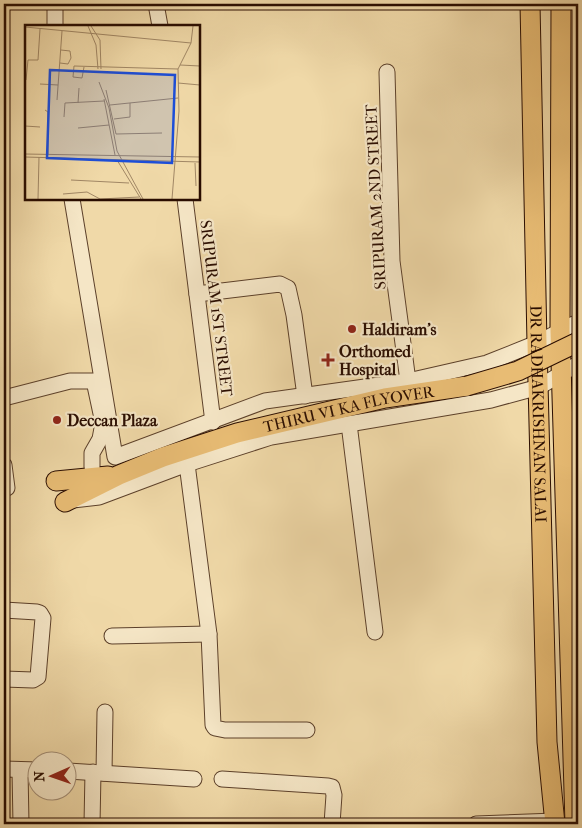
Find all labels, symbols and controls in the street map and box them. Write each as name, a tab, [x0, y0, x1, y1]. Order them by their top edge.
inset map	[25, 25, 200, 200]
street label: SRIPURAM 2ND STREET	[361, 104, 390, 290]
street label: SRIPURAM 1ST STREET	[196, 219, 237, 397]
street label: DR RADHAKRISHNAN SALAI	[526, 305, 550, 523]
place label: Haldiram's	[362, 320, 437, 339]
marker: Haldiram's	[346, 323, 358, 335]
place label: Orthomed Hospital	[339, 342, 412, 380]
marker: Orthomed Hospital	[321, 353, 335, 367]
street label: THIRU VI KA FLYOVER	[261, 382, 437, 436]
place label: Deccan Plaza	[67, 411, 158, 430]
marker: Deccan Plaza	[51, 414, 63, 426]
north arrow	[28, 750, 78, 800]
text: N	[31, 770, 48, 782]

